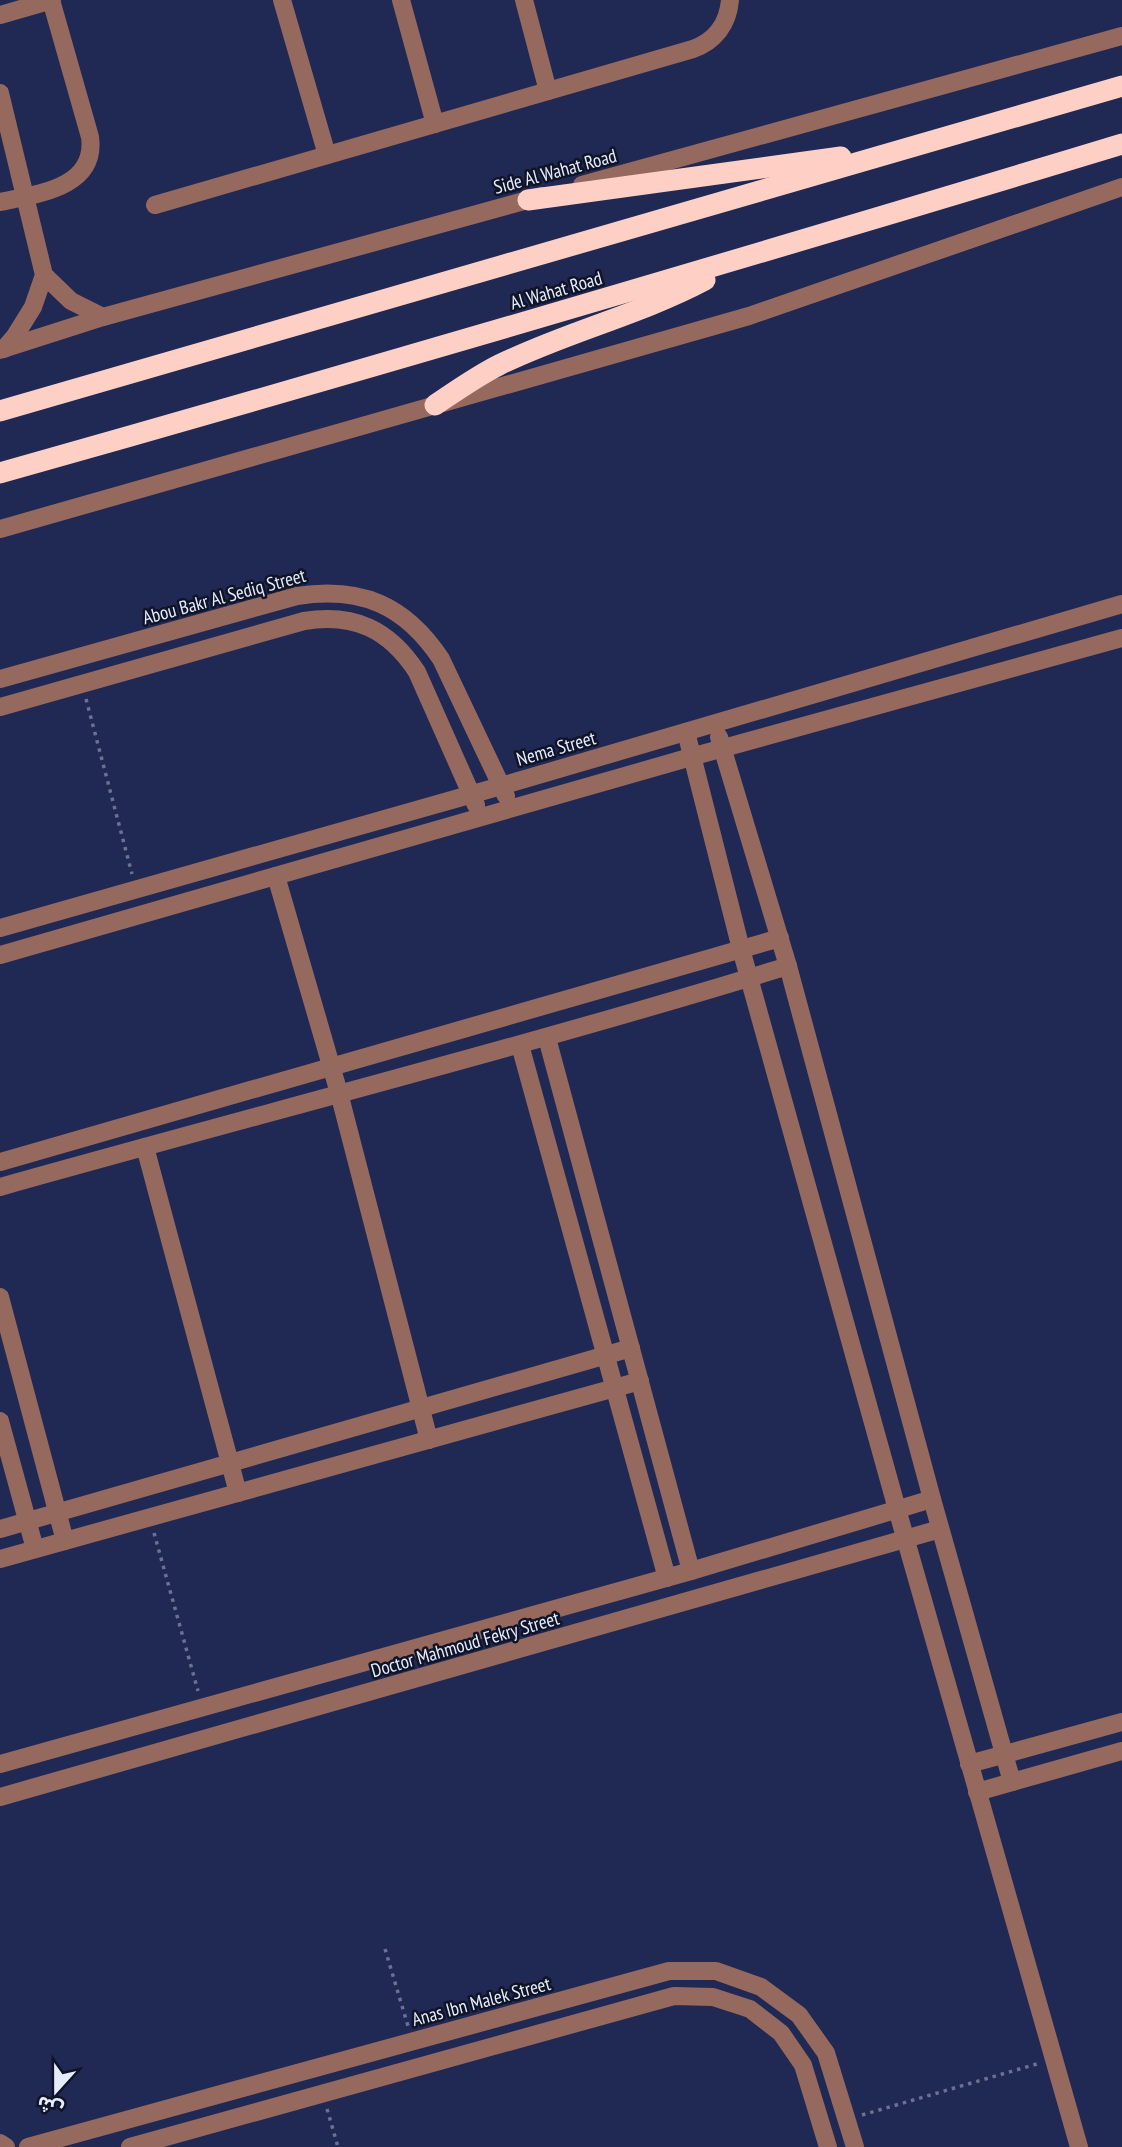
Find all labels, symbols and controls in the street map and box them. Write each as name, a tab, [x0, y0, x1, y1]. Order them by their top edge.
street label: Side Al Wahat Road	[491, 143, 619, 199]
street label: Al Wahat Road	[507, 265, 605, 315]
street label: Abou Bakr Al Sediq Street	[140, 563, 309, 629]
street label: Nema Street	[514, 725, 599, 771]
street label: Doctor Mahmoud Fekry Street	[368, 1605, 563, 1682]
street label: Anas Ibn Malek Street	[409, 1971, 554, 2031]
north arrow	[21, 2056, 91, 2126]
text: ش	[33, 2091, 66, 2123]

